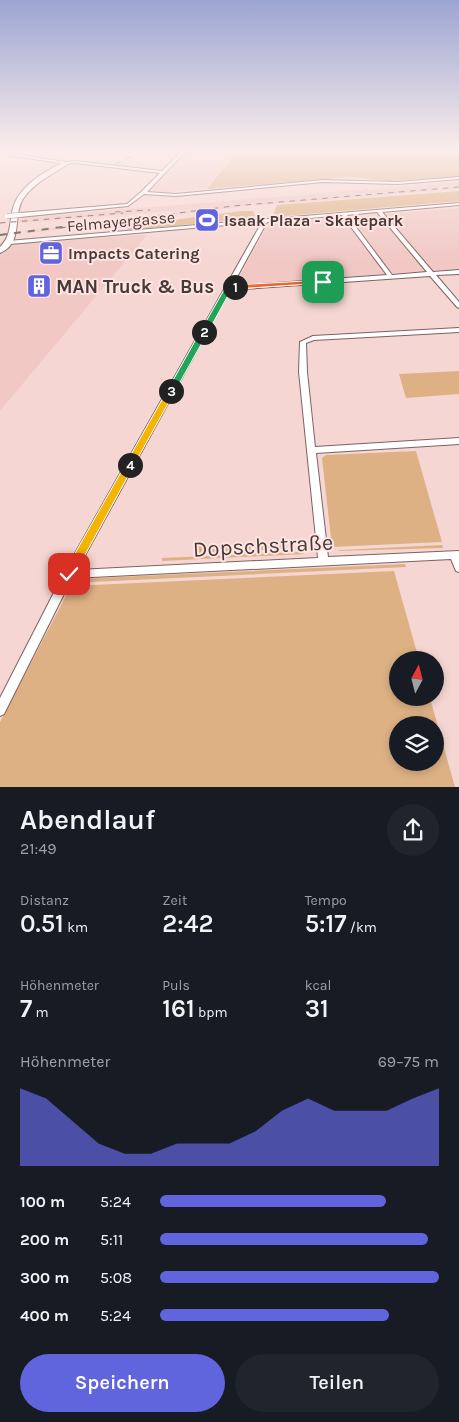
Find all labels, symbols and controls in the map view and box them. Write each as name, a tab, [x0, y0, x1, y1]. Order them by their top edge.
street label: Felmayergasse	[66, 207, 176, 236]
sports icon: Isaak Plaza - Skatepark	[194, 207, 220, 233]
place label: Isaak Plaza - Skatepark	[224, 211, 404, 230]
office icon: Impacts Catering	[38, 240, 64, 266]
place label: Impacts Catering	[68, 244, 200, 263]
pin	[302, 261, 344, 303]
icon: arrive	[309, 268, 337, 296]
building icon: MAN Truck & Bus	[26, 273, 52, 299]
pin: 1	[222, 274, 248, 300]
place label: MAN Truck & Bus	[56, 276, 214, 298]
text: 1	[233, 279, 238, 296]
pin: 2	[192, 320, 216, 344]
text: 2	[200, 324, 209, 341]
pin: 3	[158, 378, 184, 404]
text: 3	[167, 383, 176, 400]
pin: 4	[118, 452, 142, 478]
text: 4	[126, 457, 135, 474]
street label: Dopschstraße	[192, 529, 334, 563]
pin	[48, 553, 90, 595]
icon: check	[55, 560, 83, 588]
north arrow	[389, 651, 444, 706]
map controls	[389, 651, 444, 771]
button: layers	[389, 716, 444, 771]
text: Abendlauf	[20, 803, 155, 836]
button: share	[387, 804, 439, 856]
text: 21:49	[20, 839, 56, 858]
text: Distanz	[20, 892, 69, 909]
text: Zeit	[162, 892, 187, 909]
text: Tempo	[305, 892, 347, 909]
text: 0.51	[20, 909, 64, 938]
text: 2:42	[162, 909, 213, 938]
text: 5:17	[305, 909, 347, 938]
text: km	[64, 919, 88, 936]
text: /km	[347, 919, 377, 936]
text: Höhenmeter	[20, 977, 99, 994]
text: Puls	[162, 977, 190, 994]
text: kcal	[305, 977, 331, 994]
text: 7	[20, 994, 32, 1023]
text: 161	[162, 994, 195, 1023]
text: 31	[305, 994, 329, 1023]
text: m	[32, 1004, 49, 1021]
text: bpm	[195, 1004, 228, 1021]
text: Höhenmeter	[20, 1052, 110, 1071]
text: 69–75 m	[378, 1052, 439, 1071]
text: 100 m	[20, 1192, 65, 1211]
text: 5:24	[100, 1192, 131, 1211]
text: 200 m	[20, 1230, 69, 1249]
text: 5:11	[100, 1230, 123, 1249]
text: 300 m	[20, 1268, 69, 1287]
text: 5:08	[100, 1268, 132, 1287]
text: 400 m	[20, 1306, 69, 1325]
text: 5:24	[100, 1306, 131, 1325]
button: Speichern	[20, 1354, 225, 1412]
button: Teilen	[235, 1354, 439, 1412]

